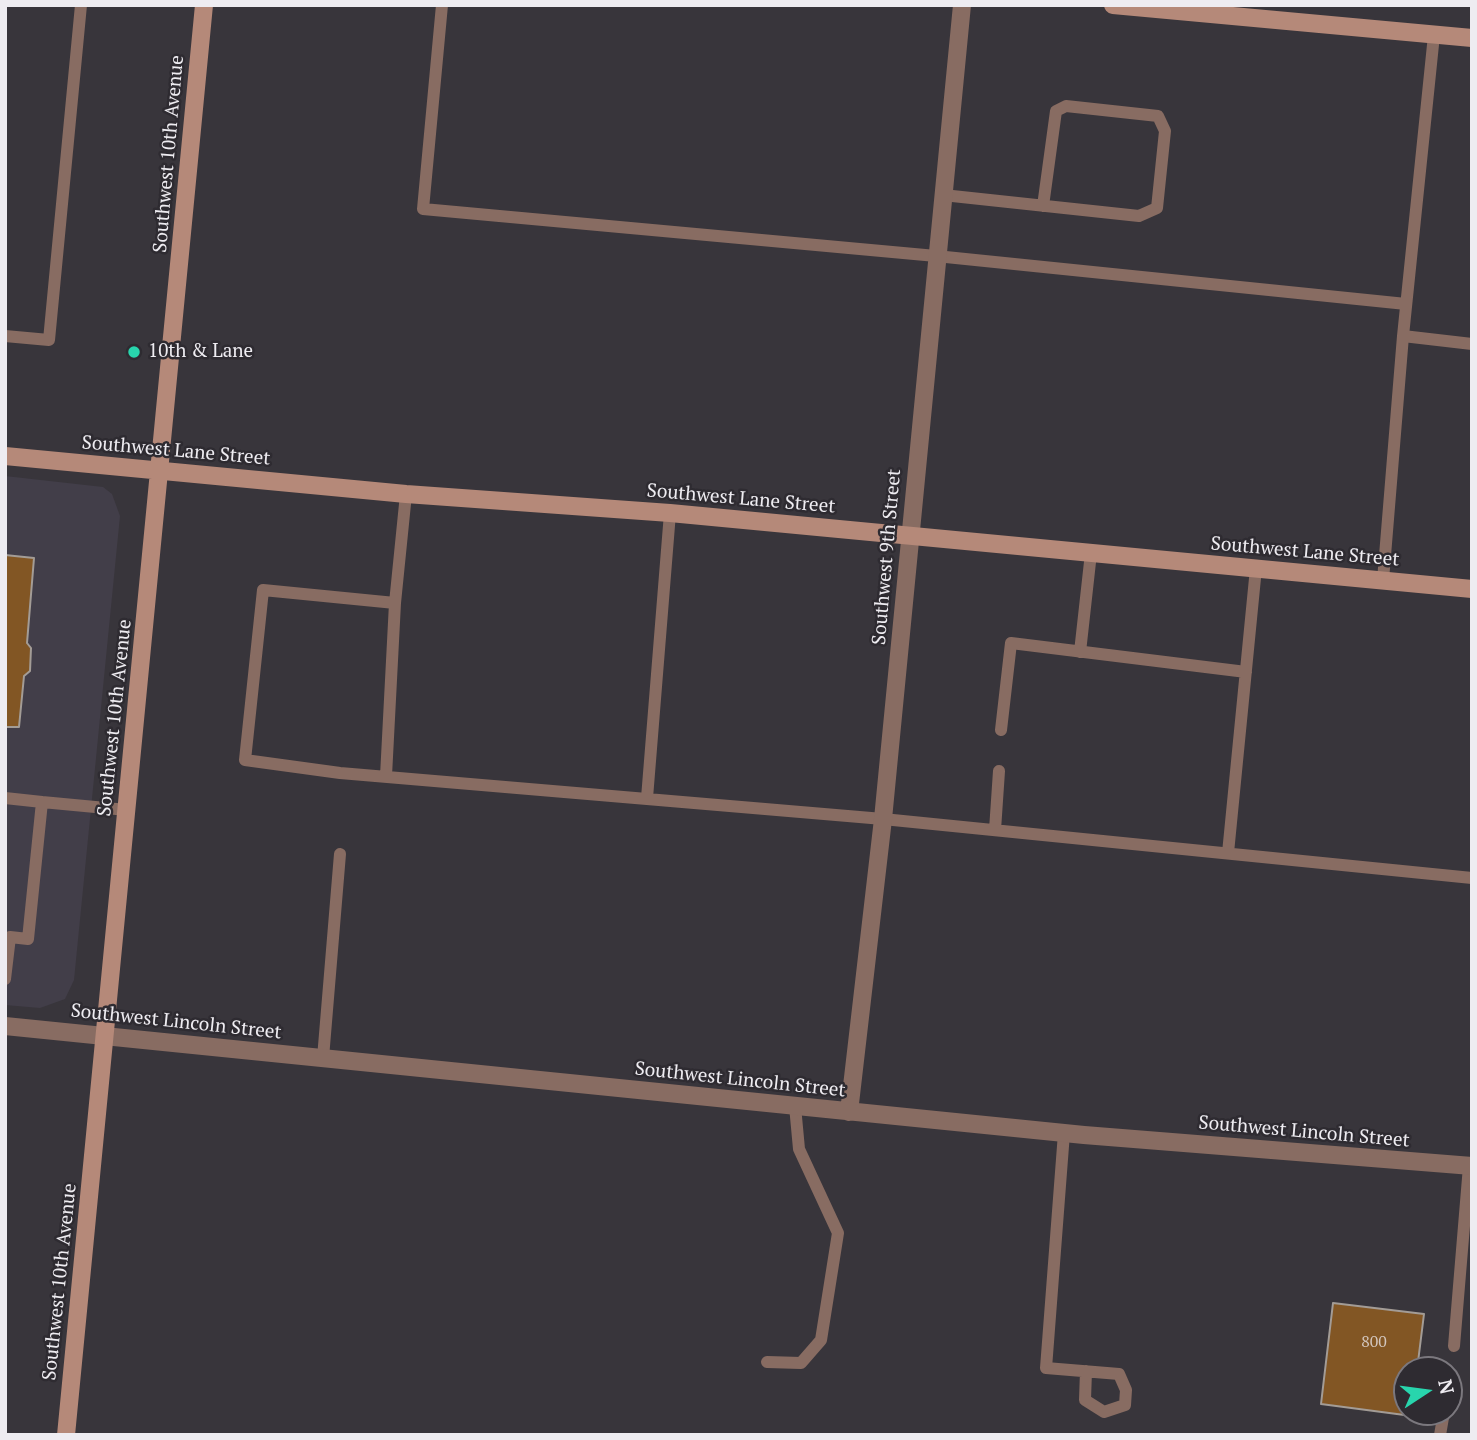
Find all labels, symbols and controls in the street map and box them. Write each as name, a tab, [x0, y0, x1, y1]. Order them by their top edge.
street label: Southwest 10th Avenue	[149, 54, 189, 254]
place label: 10th & Lane	[148, 341, 253, 363]
marker: 10th & Lane	[126, 344, 142, 360]
street label: Southwest Lane Street	[81, 431, 271, 471]
street label: Southwest 9th Street	[868, 468, 906, 646]
street label: Southwest Lane Street	[646, 479, 836, 519]
street label: Southwest Lane Street	[1210, 532, 1400, 572]
street label: Southwest 10th Avenue	[93, 618, 137, 818]
street label: Southwest Lincoln Street	[70, 1000, 282, 1044]
street label: Southwest Lincoln Street	[634, 1058, 846, 1102]
street label: Southwest Lincoln Street	[1198, 1111, 1410, 1153]
street label: Southwest 10th Avenue	[38, 1182, 82, 1382]
house number: 800	[1361, 1332, 1387, 1352]
north arrow	[1393, 1356, 1463, 1426]
text: N	[1433, 1377, 1461, 1396]

